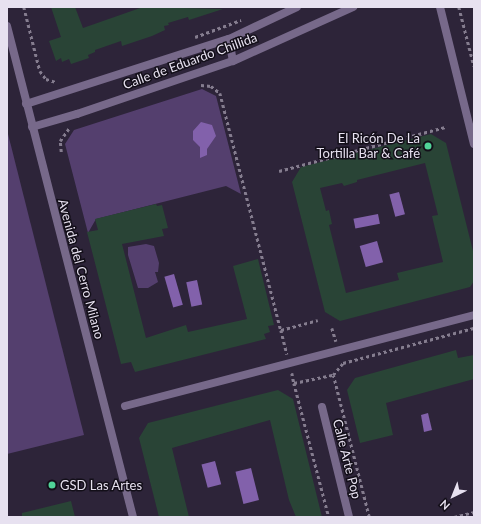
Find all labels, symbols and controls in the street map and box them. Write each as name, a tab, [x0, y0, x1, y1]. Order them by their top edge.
street label: Calle de Eduardo Chillida	[121, 29, 259, 93]
place label: El Ricón De La Tortilla Bar & Café	[316, 131, 420, 162]
marker: El Ricón De La Tortilla Bar & Café	[423, 141, 433, 151]
street label: Avenida del Cerro Milano	[55, 197, 107, 341]
street label: Calle Arte Pop	[330, 417, 364, 501]
north arrow	[433, 476, 473, 516]
place label: GSD Las Artes	[60, 477, 142, 493]
marker: GSD Las Artes	[47, 480, 57, 490]
text: N	[437, 498, 452, 513]

